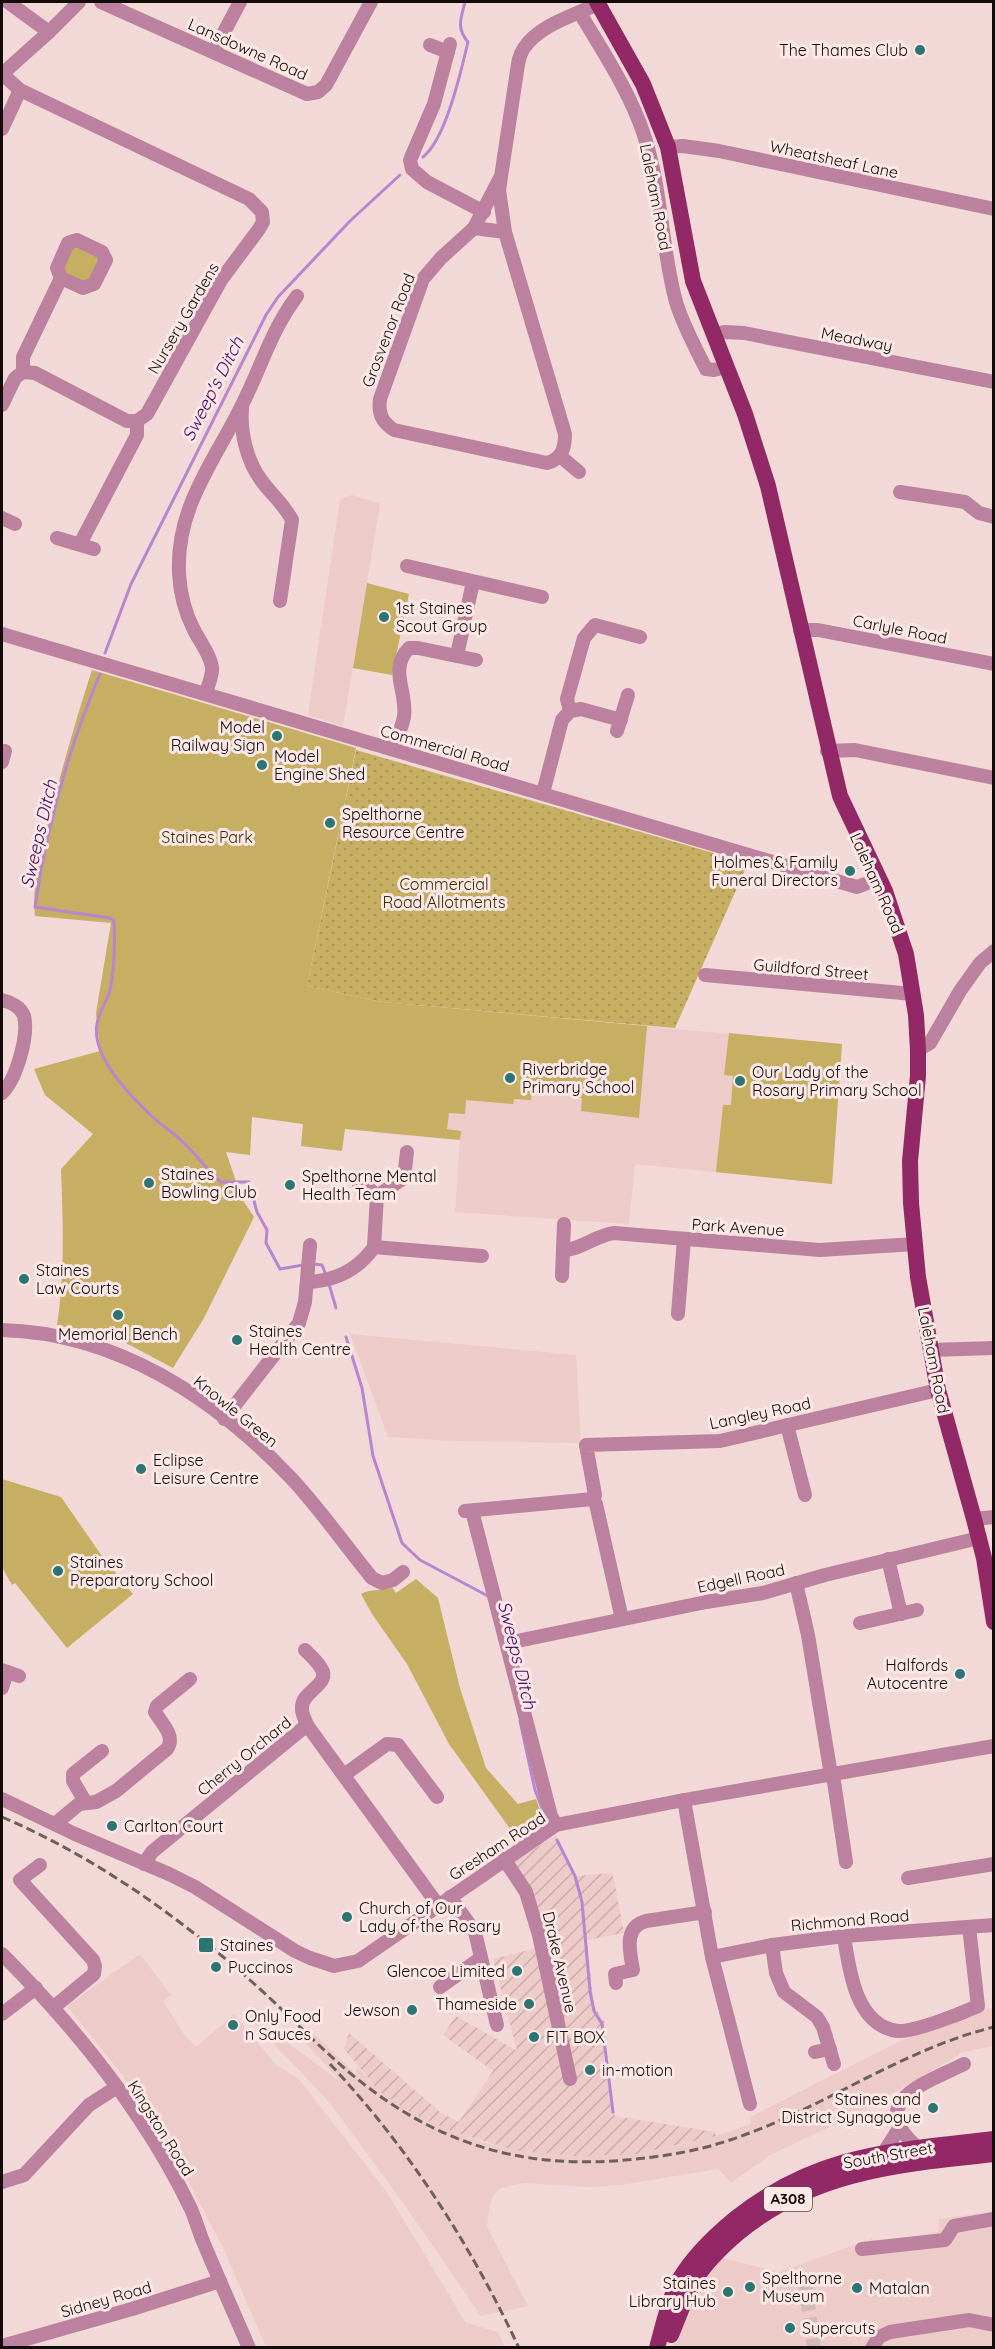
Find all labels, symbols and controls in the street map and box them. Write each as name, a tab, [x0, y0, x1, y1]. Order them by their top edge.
street label: Lansdowne Road	[185, 14, 311, 84]
place label: The Thames Club	[779, 40, 908, 60]
marker: The Thames Club	[913, 43, 927, 57]
street label: Wheatsheaf Lane	[768, 136, 900, 182]
street label: Laleham Road	[636, 142, 676, 252]
street label: Nursery Gardens	[143, 259, 223, 377]
street label: Grosvenor Road	[357, 270, 419, 390]
street label: Meadway	[819, 322, 895, 356]
water label: Sweep's Ditch	[176, 332, 249, 445]
place label: 1st Staines Scout Group	[396, 598, 487, 636]
marker: 1st Staines Scout Group	[377, 610, 391, 624]
street label: Carlyle Road	[851, 610, 949, 648]
place label: Model Railway Sign	[171, 717, 265, 755]
street label: Commercial Road	[378, 720, 512, 776]
marker: Model Railway Sign	[270, 729, 284, 743]
place label: Model Engine Shed	[274, 746, 365, 784]
marker: Model Engine Shed	[255, 758, 269, 772]
water label: Sweeps Ditch	[15, 777, 62, 890]
place label: Spelthorne Resource Centre	[342, 804, 464, 842]
marker: Spelthorne Resource Centre	[323, 816, 337, 830]
park label: Staines Park	[161, 827, 253, 847]
street label: Laleham Road	[846, 830, 908, 936]
place label: Holmes & Family Funeral Directors	[711, 852, 838, 890]
marker: Holmes & Family Funeral Directors	[843, 864, 857, 878]
park label: Commercial Road Allotments	[383, 874, 505, 912]
street label: Guildford Street	[753, 954, 869, 984]
place label: Riverbridge Primary School	[522, 1059, 634, 1097]
place label: Our Lady of the Rosary Primary School	[752, 1062, 922, 1100]
marker: Riverbridge Primary School	[503, 1071, 517, 1085]
marker: Our Lady of the Rosary Primary School	[733, 1074, 747, 1088]
place label: Staines Bowling Club	[161, 1164, 257, 1202]
place label: Spelthorne Mental Health Team	[302, 1166, 437, 1204]
marker: Staines Bowling Club	[142, 1176, 156, 1190]
marker: Spelthorne Mental Health Team	[283, 1178, 297, 1192]
street label: Park Avenue	[691, 1214, 785, 1240]
place label: Staines Law Courts	[36, 1260, 119, 1298]
marker: Staines Law Courts	[17, 1272, 31, 1286]
street label: Laleham Road	[914, 1305, 954, 1415]
marker: Memorial Bench	[111, 1308, 125, 1322]
place label: Staines Health Centre	[249, 1321, 351, 1359]
place label: Memorial Bench	[58, 1324, 178, 1344]
marker: Staines Health Centre	[230, 1333, 244, 1347]
street label: Knowle Green	[190, 1371, 282, 1451]
street label: Langley Road	[708, 1393, 812, 1433]
place label: Eclipse Leisure Centre	[153, 1450, 259, 1488]
marker: Eclipse Leisure Centre	[134, 1462, 148, 1476]
place label: Staines Preparatory School	[70, 1552, 213, 1590]
street label: Edgell Road	[695, 1559, 787, 1597]
marker: Staines Preparatory School	[51, 1564, 65, 1578]
water label: Sweeps Ditch	[493, 1598, 542, 1712]
place label: Halfords Autocentre	[867, 1655, 948, 1693]
marker: Halfords Autocentre	[953, 1667, 967, 1681]
street label: Cherry Orchard	[193, 1712, 295, 1800]
street label: Gresham Road	[445, 1807, 549, 1885]
place label: Carlton Court	[124, 1816, 223, 1836]
marker: Carlton Court	[105, 1819, 119, 1833]
place label: Church of Our Lady of the Rosary	[359, 1898, 501, 1936]
street label: Richmond Road	[790, 1905, 910, 1935]
street label: Drake Avenue	[539, 1909, 581, 2015]
marker: Church of Our Lady of the Rosary	[340, 1910, 354, 1924]
place label: Staines	[220, 1935, 273, 1955]
marker: Staines	[197, 1936, 215, 1954]
place label: Puccinos	[228, 1957, 293, 1977]
marker: Puccinos	[209, 1960, 223, 1974]
place label: Glencoe Limited	[387, 1961, 505, 1981]
marker: Glencoe Limited	[510, 1964, 524, 1978]
place label: Thameside	[435, 1994, 517, 2014]
marker: Thameside	[522, 1997, 536, 2011]
place label: Jewson	[343, 2000, 400, 2020]
marker: Jewson	[405, 2003, 419, 2017]
place label: Only Food n Sauces	[245, 2006, 321, 2044]
marker: Only Food n Sauces	[226, 2018, 240, 2032]
place label: FIT BOX	[546, 2027, 605, 2047]
marker: FIT BOX	[527, 2030, 541, 2044]
place label: in-motion	[602, 2060, 673, 2080]
marker: in-motion	[583, 2063, 597, 2077]
street label: Kingston Road	[124, 2076, 198, 2180]
place label: Staines and District Synagogue	[781, 2089, 921, 2127]
marker: Staines and District Synagogue	[926, 2101, 940, 2115]
street label: South Street	[842, 2137, 934, 2173]
road number: A308	[764, 2187, 812, 2211]
place label: Spelthorne Museum	[762, 2268, 842, 2306]
place label: Staines Library Hub	[629, 2273, 716, 2311]
street label: Sidney Road	[58, 2277, 154, 2321]
place label: Matalan	[869, 2278, 930, 2298]
marker: Spelthorne Museum	[743, 2280, 757, 2294]
marker: Matalan	[850, 2281, 864, 2295]
marker: Staines Library Hub	[721, 2285, 735, 2299]
place label: Supercuts	[802, 2318, 875, 2338]
marker: Supercuts	[783, 2321, 797, 2335]

